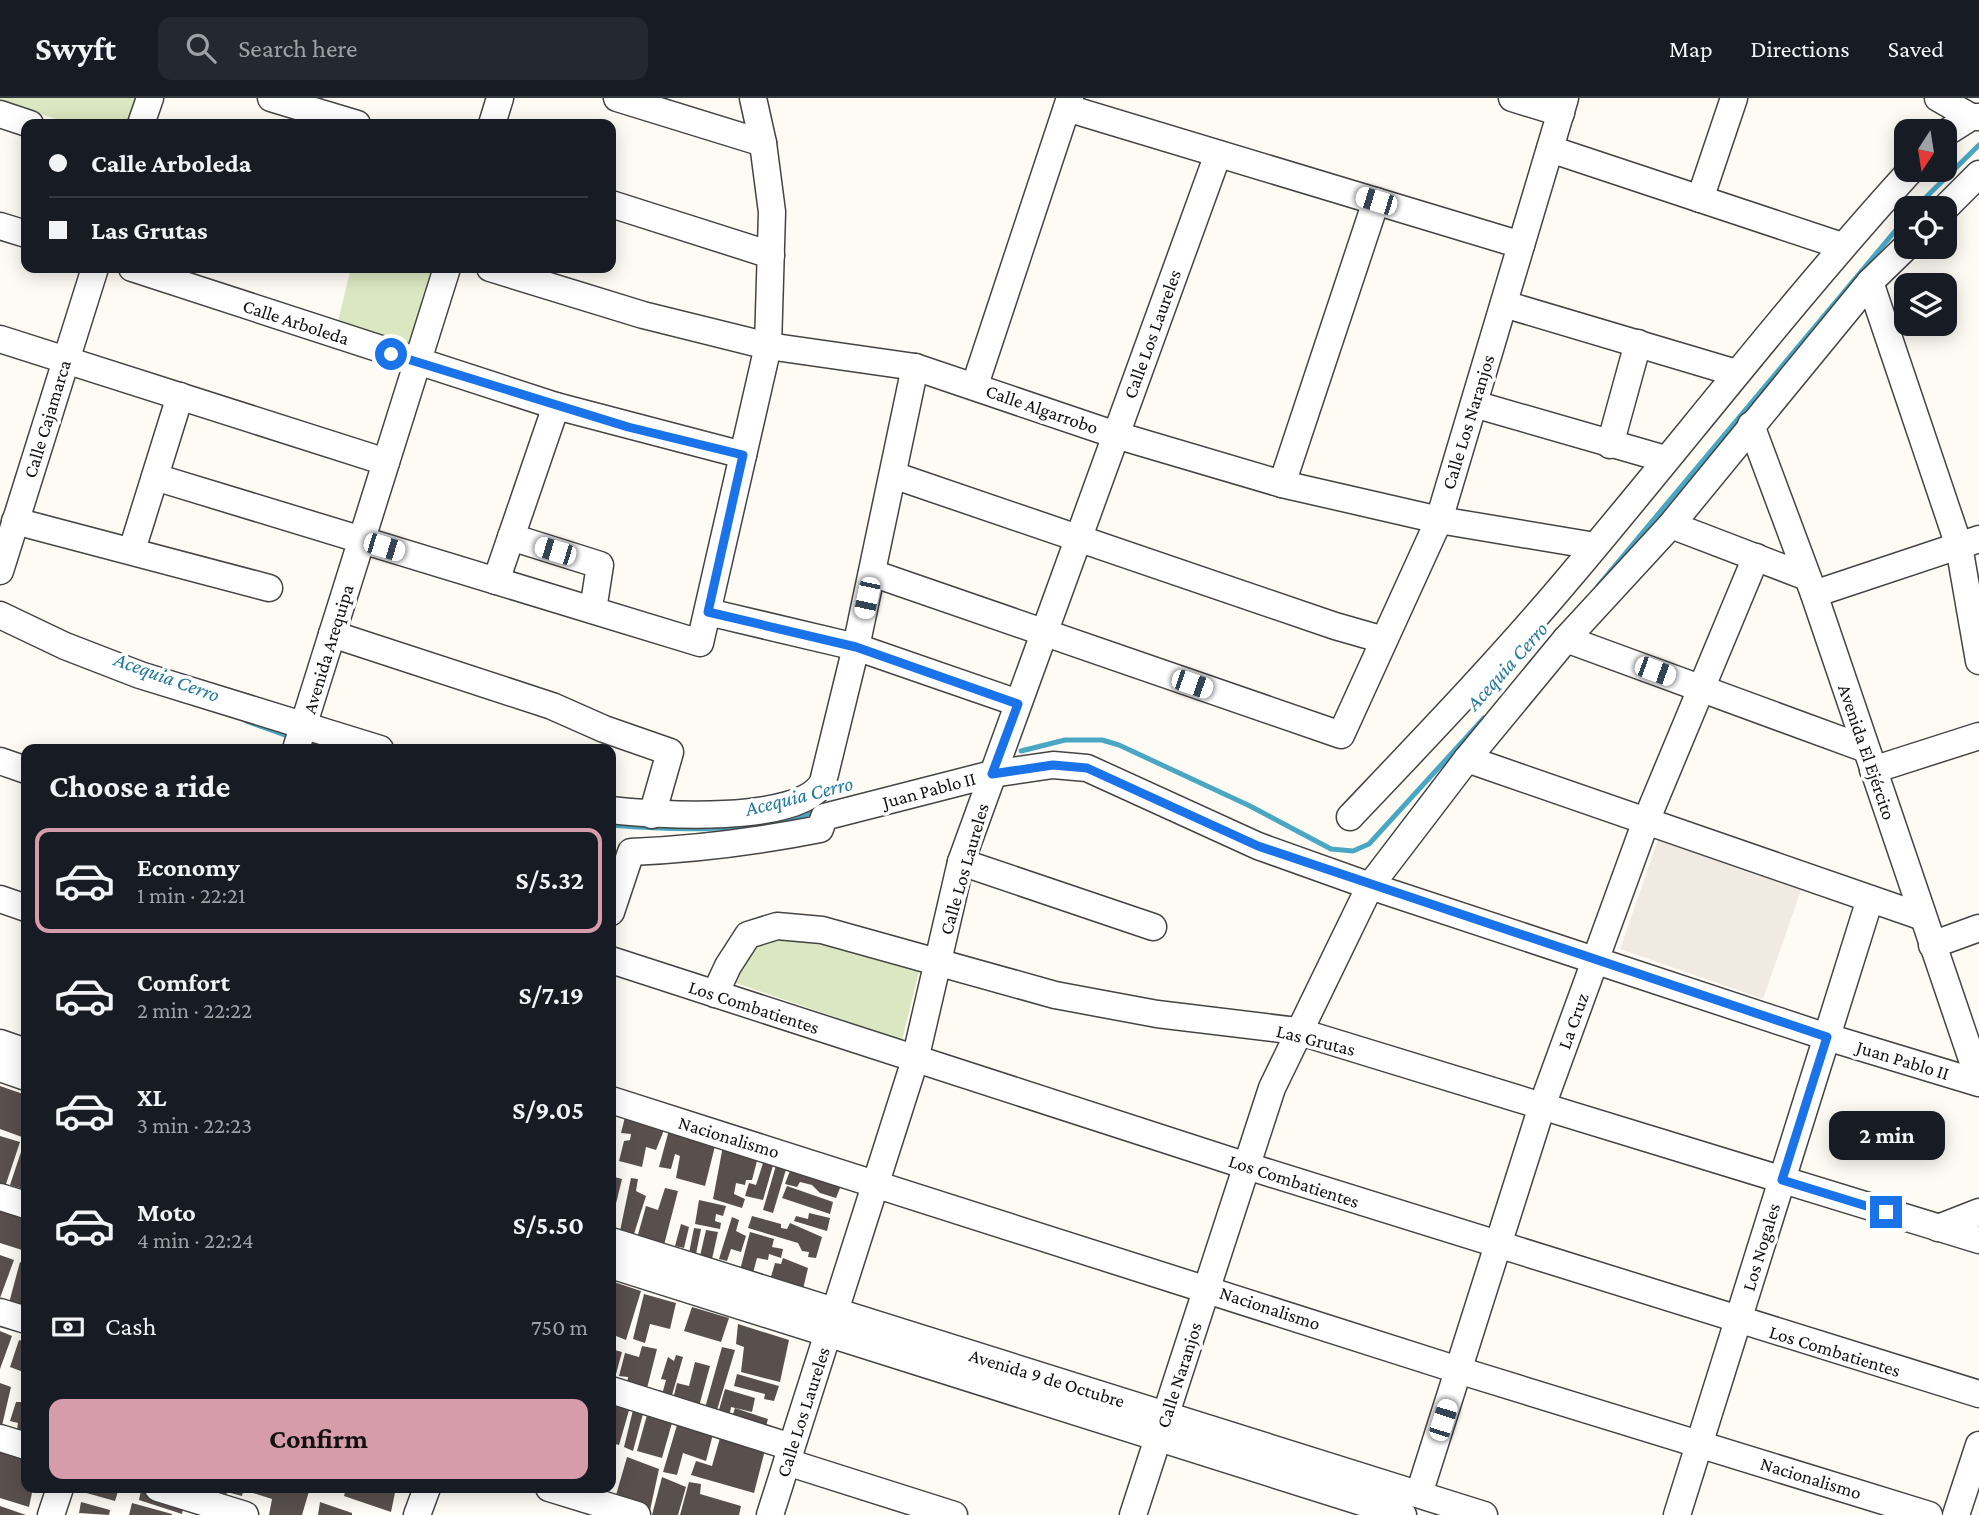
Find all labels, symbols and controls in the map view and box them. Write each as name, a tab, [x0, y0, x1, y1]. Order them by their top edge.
search box	[158, 17, 648, 80]
icon: search	[182, 29, 220, 67]
text: Swyft	[35, 30, 116, 67]
text: Search here	[238, 34, 357, 63]
text: Map	[1669, 35, 1713, 62]
text: Directions	[1751, 35, 1850, 62]
text: Saved	[1888, 35, 1944, 62]
north arrow	[1894, 119, 1956, 182]
map controls	[1894, 119, 1957, 336]
text: Calle Arboleda	[91, 149, 251, 178]
car	[1353, 185, 1400, 217]
button: locate	[1894, 196, 1957, 259]
text: Las Grutas	[91, 216, 208, 245]
street label: Calle Los Laureles	[1119, 267, 1185, 401]
button: layers	[1894, 273, 1957, 336]
street label: Calle Arboleda	[240, 295, 352, 349]
route start	[375, 338, 407, 370]
street label: Calle Los Naranjos	[1438, 352, 1499, 492]
street label: Calle Cajamarca	[19, 357, 76, 481]
street label: Calle Algarrobo	[983, 380, 1101, 438]
car	[361, 531, 408, 563]
car	[532, 535, 579, 567]
car	[853, 575, 882, 621]
street label: Avenida Arequipa	[298, 582, 358, 716]
water label: Acequia Cerro	[1461, 617, 1553, 716]
water label: Acequia Cerro	[110, 647, 223, 707]
car	[1632, 654, 1679, 688]
car	[1169, 667, 1216, 701]
street label: Avenida El Ejército	[1833, 682, 1900, 823]
street label: Juan Pablo II	[878, 767, 978, 813]
text: Choose a ride	[49, 768, 230, 804]
water label: Acequia Cerro	[742, 771, 855, 821]
street label: Calle Los Laureles	[935, 801, 993, 937]
icon: car	[53, 849, 116, 912]
text: Economy	[137, 853, 240, 882]
text: S/5.32	[516, 866, 584, 895]
text: 1 min · 22:21	[137, 882, 246, 908]
icon: car	[53, 964, 116, 1027]
text: Comfort	[137, 968, 230, 997]
street label: Los Combatientes	[686, 976, 822, 1038]
text: S/7.19	[518, 981, 584, 1010]
street label: La Cruz	[1553, 990, 1593, 1052]
text: 2 min · 22:22	[137, 997, 252, 1023]
street label: Las Grutas	[1274, 1020, 1358, 1060]
street label: Juan Pablo II	[1852, 1035, 1952, 1084]
icon: car	[53, 1079, 116, 1142]
text: XL	[137, 1083, 166, 1112]
text: S/9.05	[512, 1096, 584, 1125]
callout: 2 min	[1828, 1110, 1944, 1160]
text: 3 min · 22:23	[137, 1112, 252, 1138]
street label: Nacionalismo	[676, 1112, 782, 1162]
text: 2 min	[1859, 1122, 1915, 1148]
street label: Los Combatientes	[1226, 1150, 1362, 1212]
icon: car	[53, 1194, 116, 1257]
route end	[1870, 1196, 1902, 1228]
text: Moto	[137, 1198, 196, 1227]
street label: Los Nogales	[1738, 1201, 1784, 1293]
text: S/5.50	[513, 1211, 584, 1240]
text: 4 min · 22:24	[137, 1227, 254, 1253]
street label: Nacionalismo	[1217, 1282, 1323, 1334]
icon: cash	[49, 1308, 87, 1346]
text: Cash	[105, 1312, 156, 1341]
text: 750 m	[531, 1314, 588, 1340]
street label: Calle Naranjos	[1152, 1319, 1207, 1431]
street label: Los Combatientes	[1767, 1321, 1903, 1381]
street label: Calle Los Laureles	[772, 1344, 834, 1480]
street label: Avenida 9 de Octubre	[967, 1344, 1127, 1412]
car	[1427, 1397, 1460, 1443]
button: Confirm	[49, 1399, 588, 1479]
street label: Nacionalismo	[1758, 1453, 1864, 1503]

